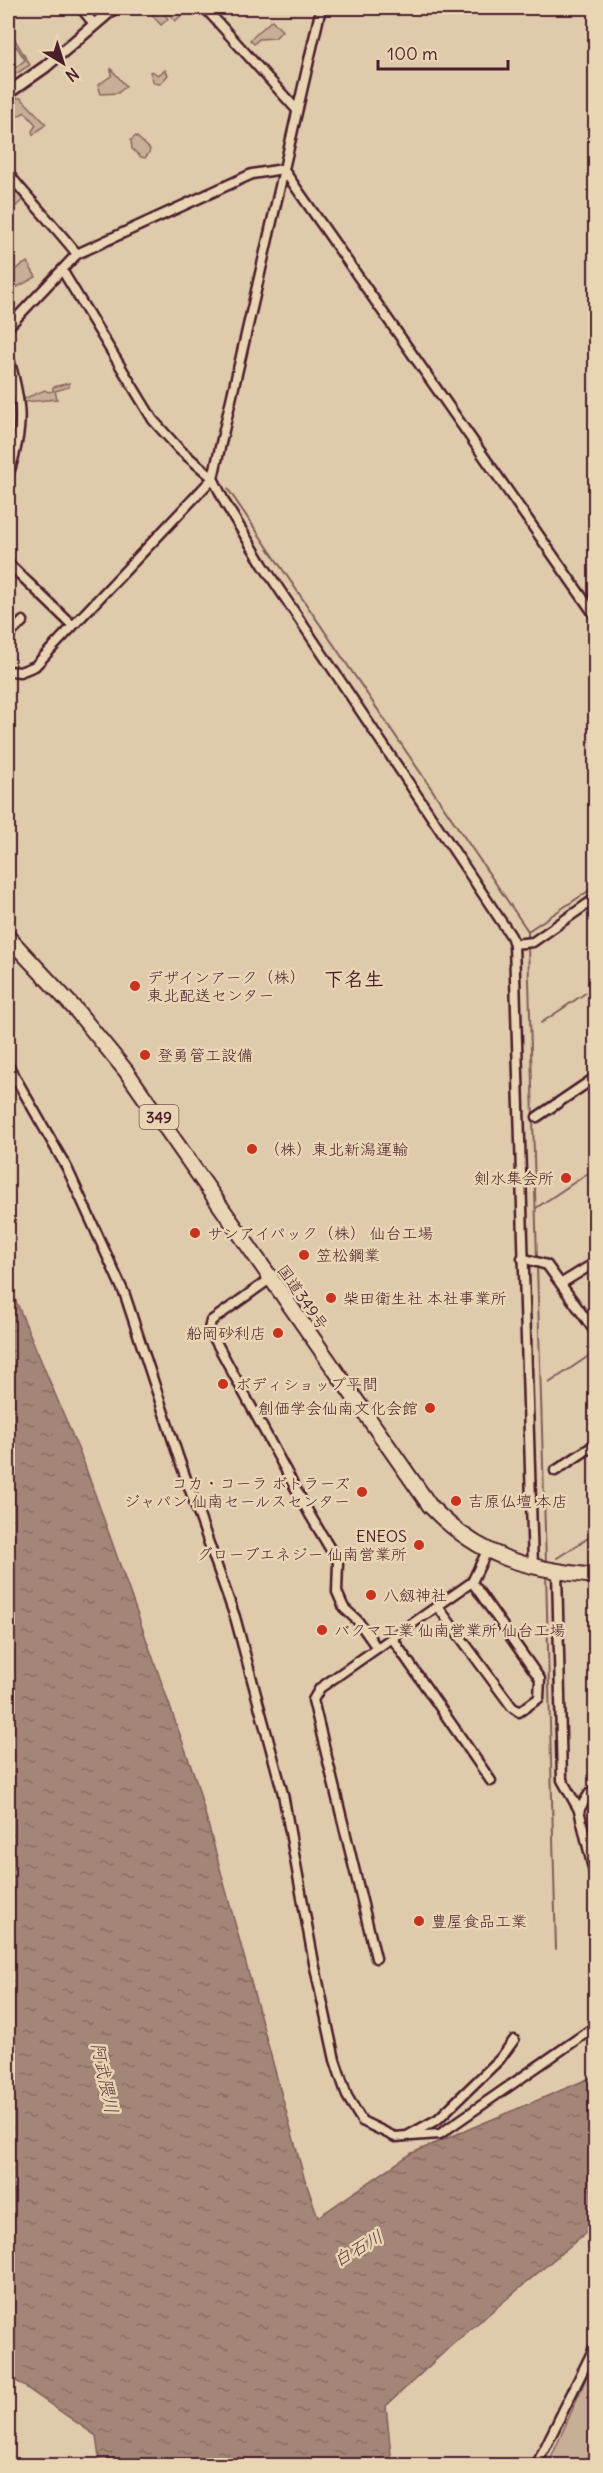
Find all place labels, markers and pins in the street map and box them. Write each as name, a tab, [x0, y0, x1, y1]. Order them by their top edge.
place label: デザインアーク（株） 東北配送センター	[147, 967, 305, 1005]
marker: デザインアーク（株） 東北配送センター	[128, 979, 142, 993]
place label: 登勇管工設備	[157, 1045, 253, 1065]
marker: 登勇管工設備	[138, 1048, 152, 1062]
place label: （株）東北新潟運輸	[264, 1139, 408, 1159]
marker: （株）東北新潟運輸	[245, 1142, 259, 1156]
place label: 剣水集会所	[474, 1168, 554, 1188]
marker: 剣水集会所	[559, 1171, 573, 1185]
place label: サンアイパック（株） 仙台工場	[207, 1223, 434, 1243]
marker: サンアイパック（株） 仙台工場	[188, 1226, 202, 1240]
place label: 笠松鋼業	[316, 1245, 380, 1265]
marker: 笠松鋼業	[297, 1248, 311, 1262]
place label: 柴田衛生社 本社事業所	[343, 1288, 507, 1308]
marker: 柴田衛生社 本社事業所	[324, 1291, 338, 1305]
place label: 船岡砂利店	[186, 1323, 266, 1343]
marker: 船岡砂利店	[271, 1326, 285, 1340]
place label: ボディショップ平間	[235, 1374, 378, 1394]
marker: ボディショップ平間	[216, 1377, 230, 1391]
place label: 創価学会仙南文化会館	[258, 1398, 418, 1418]
marker: 創価学会仙南文化会館	[423, 1401, 437, 1415]
place label: コカ・コーラ ボトラーズ ジャパン 仙南セールスセンター	[124, 1473, 350, 1511]
marker: コカ・コーラ ボトラーズ ジャパン 仙南セールスセンター	[355, 1485, 369, 1499]
place label: 吉原仏壇 本店	[468, 1491, 568, 1511]
marker: 吉原仏壇 本店	[449, 1494, 463, 1508]
place label: ENEOS グローブエネジー 仙南営業所	[196, 1526, 407, 1564]
marker: ENEOS グローブエネジー 仙南営業所	[412, 1538, 426, 1552]
place label: 八劔神社	[383, 1585, 447, 1605]
marker: 八劔神社	[364, 1588, 378, 1602]
place label: バクマ工業 仙南営業所 仙台工場	[334, 1620, 566, 1640]
marker: バクマ工業 仙南営業所 仙台工場	[315, 1623, 329, 1637]
place label: 豊屋食品工業	[431, 1911, 527, 1931]
marker: 豊屋食品工業	[412, 1914, 426, 1928]

